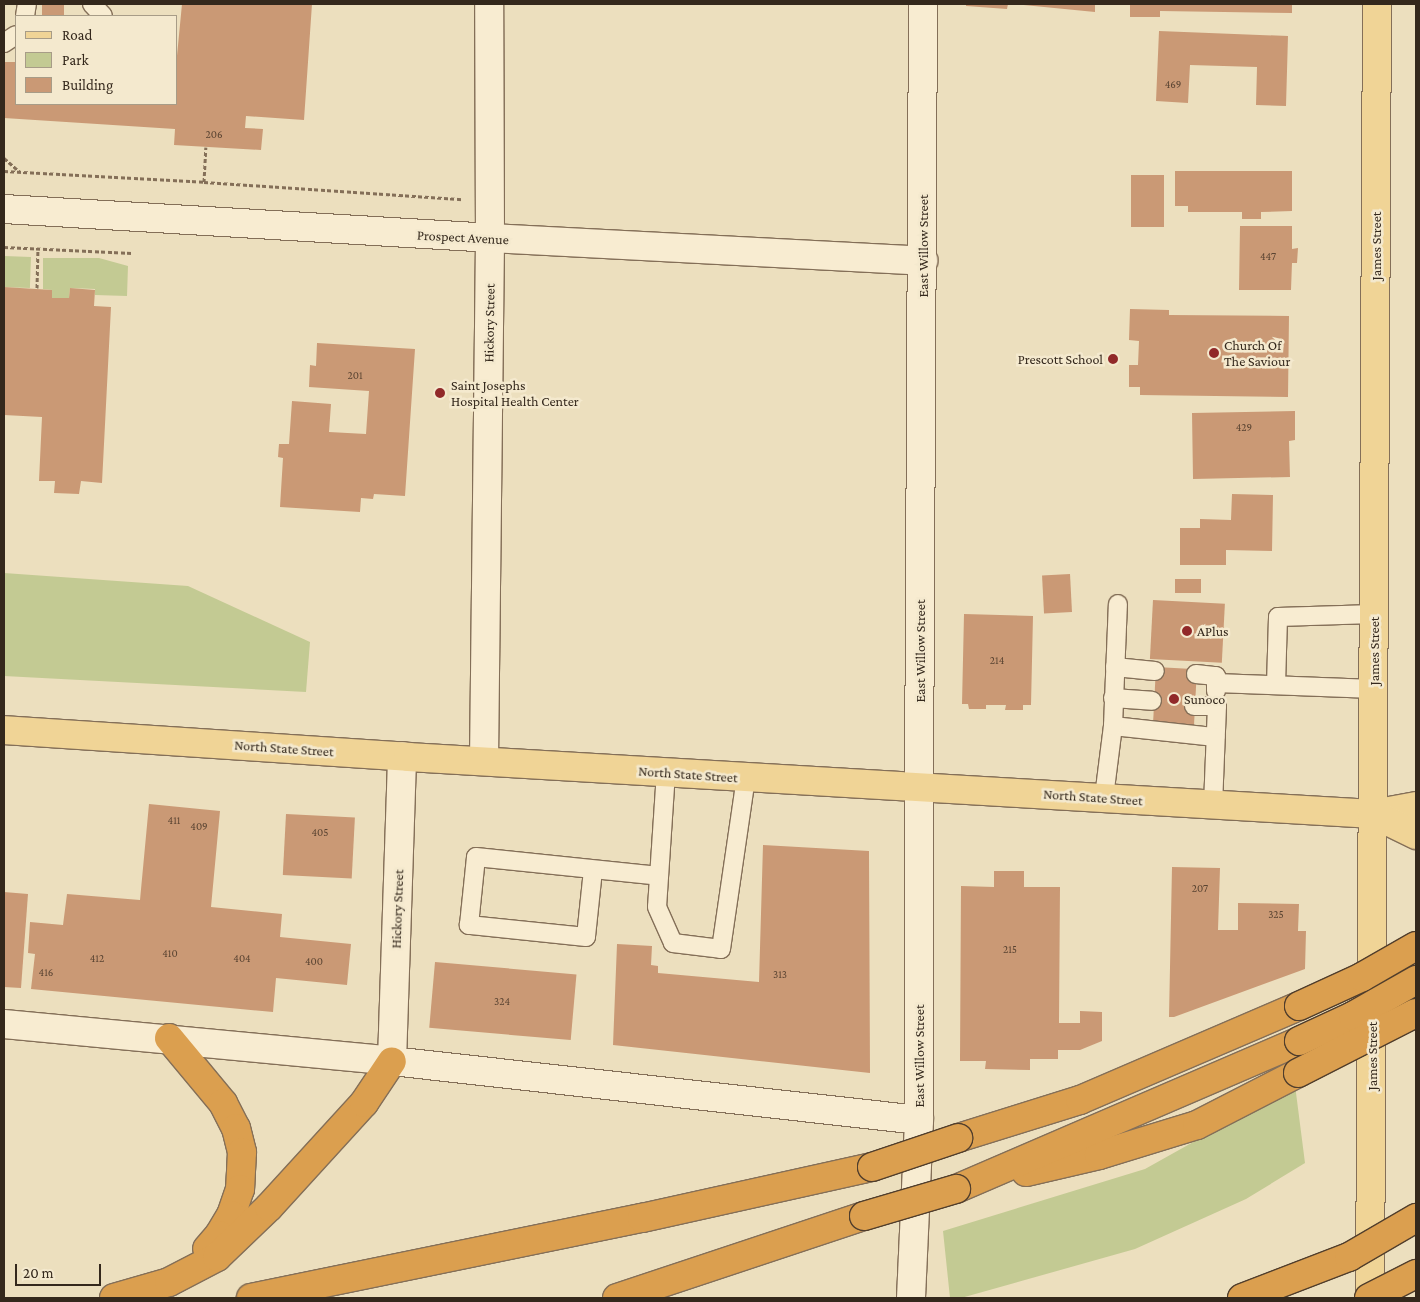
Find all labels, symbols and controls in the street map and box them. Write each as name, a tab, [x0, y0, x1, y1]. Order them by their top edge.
legend	[15, 15, 178, 105]
text: Road	[62, 27, 92, 43]
text: Park	[62, 52, 89, 68]
text: Building	[62, 77, 113, 93]
house number: 469	[1165, 77, 1181, 91]
house number: 206	[205, 127, 223, 141]
street label: East Willow Street	[915, 194, 931, 298]
street label: James Street	[1368, 212, 1384, 280]
street label: Prospect Avenue	[417, 226, 509, 248]
house number: 447	[1260, 249, 1276, 263]
street label: Hickory Street	[480, 283, 498, 363]
place label: Church Of The Saviour	[1224, 337, 1290, 370]
marker: Church Of The Saviour	[1208, 347, 1220, 359]
place label: Prescott School	[1018, 351, 1103, 367]
marker: Prescott School	[1107, 353, 1119, 365]
house number: 201	[347, 368, 363, 382]
place label: Saint Josephs Hospital Health Center	[451, 377, 579, 410]
marker: Saint Josephs Hospital Health Center	[433, 386, 447, 400]
house number: 429	[1236, 420, 1252, 434]
street label: East Willow Street	[912, 599, 928, 703]
street label: James Street	[1366, 617, 1382, 685]
place label: APlus	[1197, 623, 1229, 639]
marker: APlus	[1181, 625, 1193, 637]
house number: 214	[990, 653, 1004, 667]
place label: Sunoco	[1184, 691, 1225, 707]
marker: Sunoco	[1168, 693, 1180, 705]
street label: North State Street	[234, 736, 334, 760]
street label: North State Street	[638, 762, 738, 786]
street label: North State Street	[1043, 785, 1143, 809]
house number: 411	[168, 813, 180, 827]
house number: 409	[190, 819, 208, 833]
house number: 405	[311, 825, 329, 839]
street label: Hickory Street	[387, 869, 407, 949]
house number: 207	[1192, 881, 1208, 895]
house number: 325	[1268, 907, 1284, 921]
house number: 215	[1003, 942, 1017, 956]
house number: 410	[162, 946, 178, 960]
house number: 412	[90, 951, 104, 965]
house number: 404	[233, 951, 251, 965]
house number: 400	[305, 954, 323, 968]
house number: 416	[39, 965, 53, 979]
house number: 313	[773, 967, 787, 981]
house number: 324	[494, 994, 510, 1008]
street label: East Willow Street	[911, 1004, 927, 1108]
street label: James Street	[1364, 1022, 1380, 1090]
scale bar	[18, 1254, 104, 1286]
text: 20 m	[23, 1265, 54, 1281]

